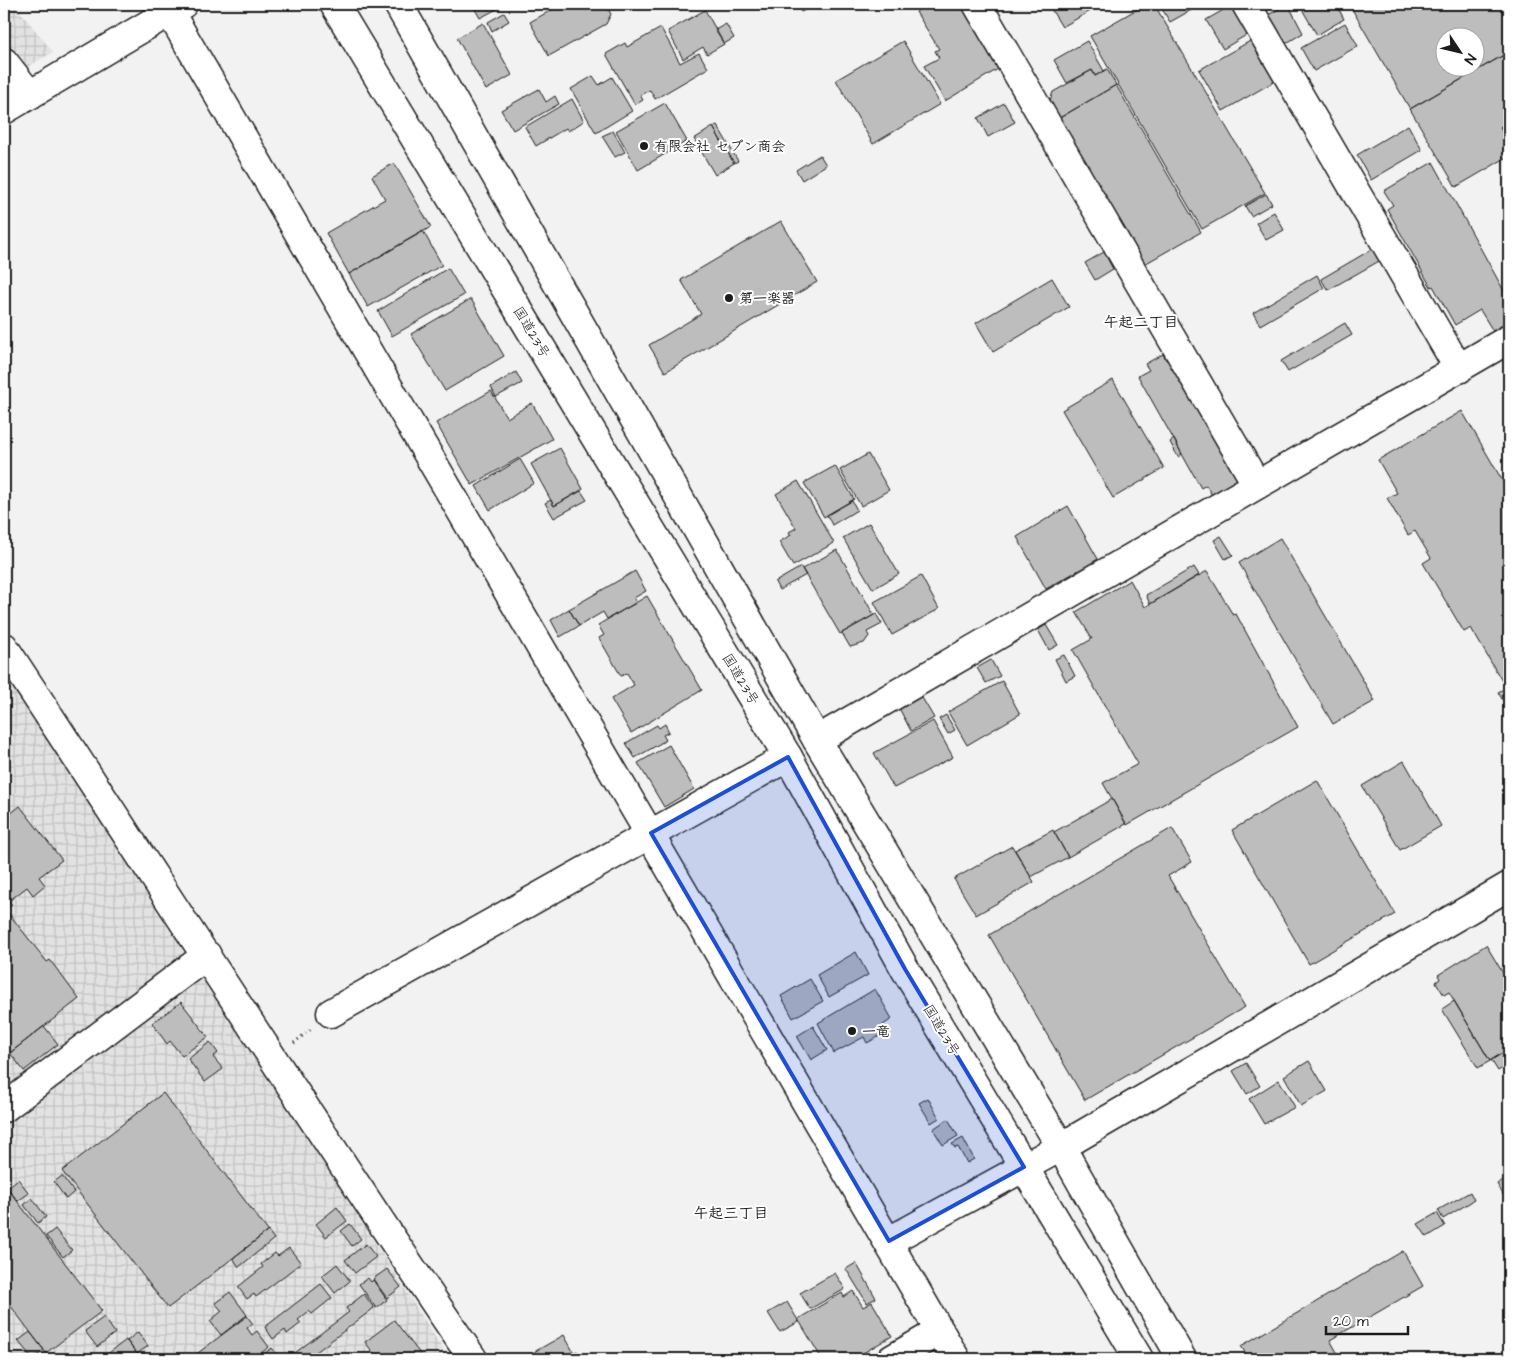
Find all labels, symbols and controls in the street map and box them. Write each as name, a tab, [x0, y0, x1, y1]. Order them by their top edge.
north arrow	[1436, 28, 1486, 78]
text: N	[1459, 50, 1481, 68]
place label: 有限会社 セブン商会	[654, 137, 786, 157]
marker: 有限会社 セブン商会	[638, 140, 650, 152]
place label: 第一楽器	[739, 289, 795, 309]
marker: 第一楽器	[723, 292, 735, 304]
street label: 国道23号	[508, 303, 554, 362]
district label: 午起二丁目	[1103, 312, 1179, 333]
street label: 国道23号	[717, 650, 763, 709]
street label: 国道23号	[918, 1001, 964, 1060]
place label: 一竜	[862, 1022, 890, 1042]
marker: 一竜	[846, 1025, 858, 1037]
district label: 午起三丁目	[693, 1203, 769, 1224]
scale bar	[1326, 1303, 1408, 1335]
text: 20 m	[1333, 1311, 1369, 1332]

